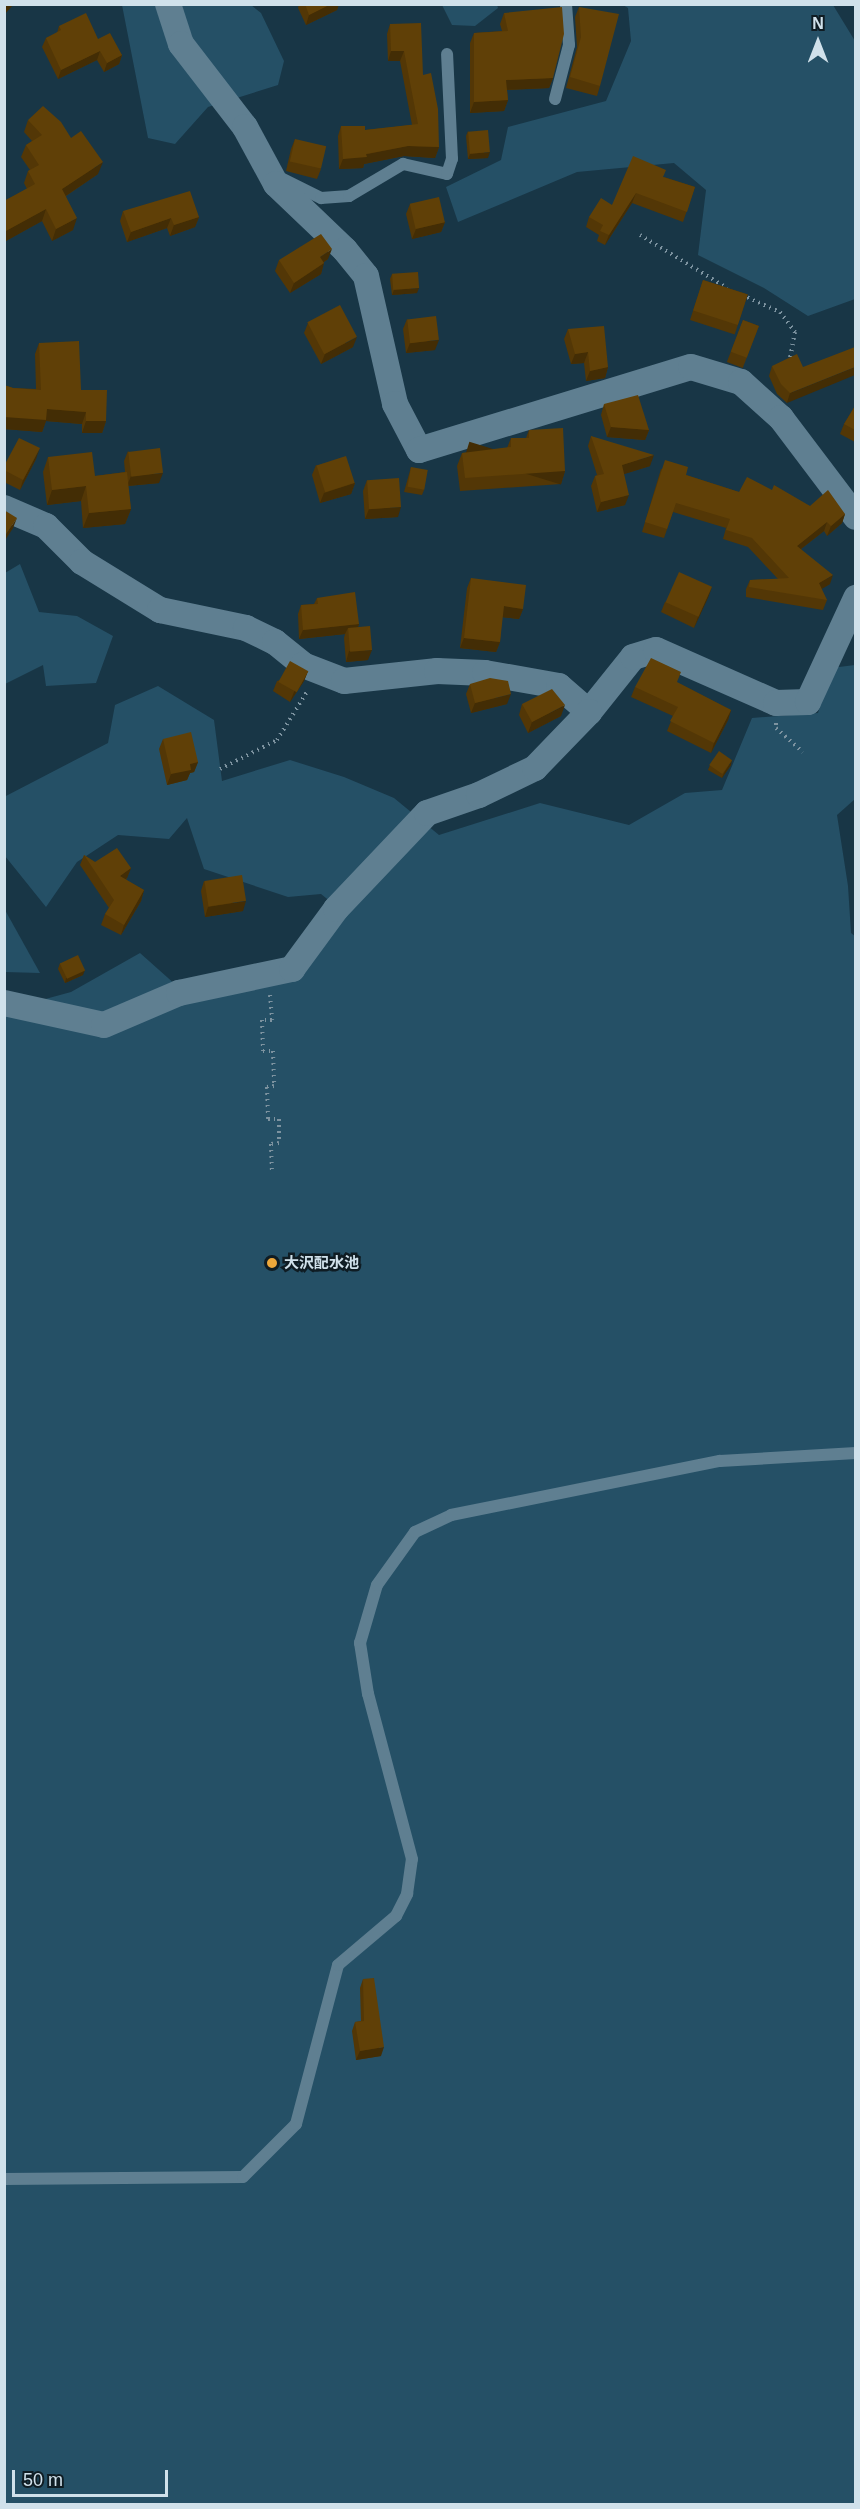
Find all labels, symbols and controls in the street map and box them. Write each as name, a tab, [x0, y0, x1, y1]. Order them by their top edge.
north arrow	[788, 12, 848, 72]
text: N	[812, 15, 824, 32]
place label: 大沢配水池	[284, 1254, 359, 1272]
marker: 大沢配水池	[265, 1256, 279, 1270]
scale bar	[15, 2458, 171, 2496]
text: 50 m	[23, 2470, 63, 2490]

